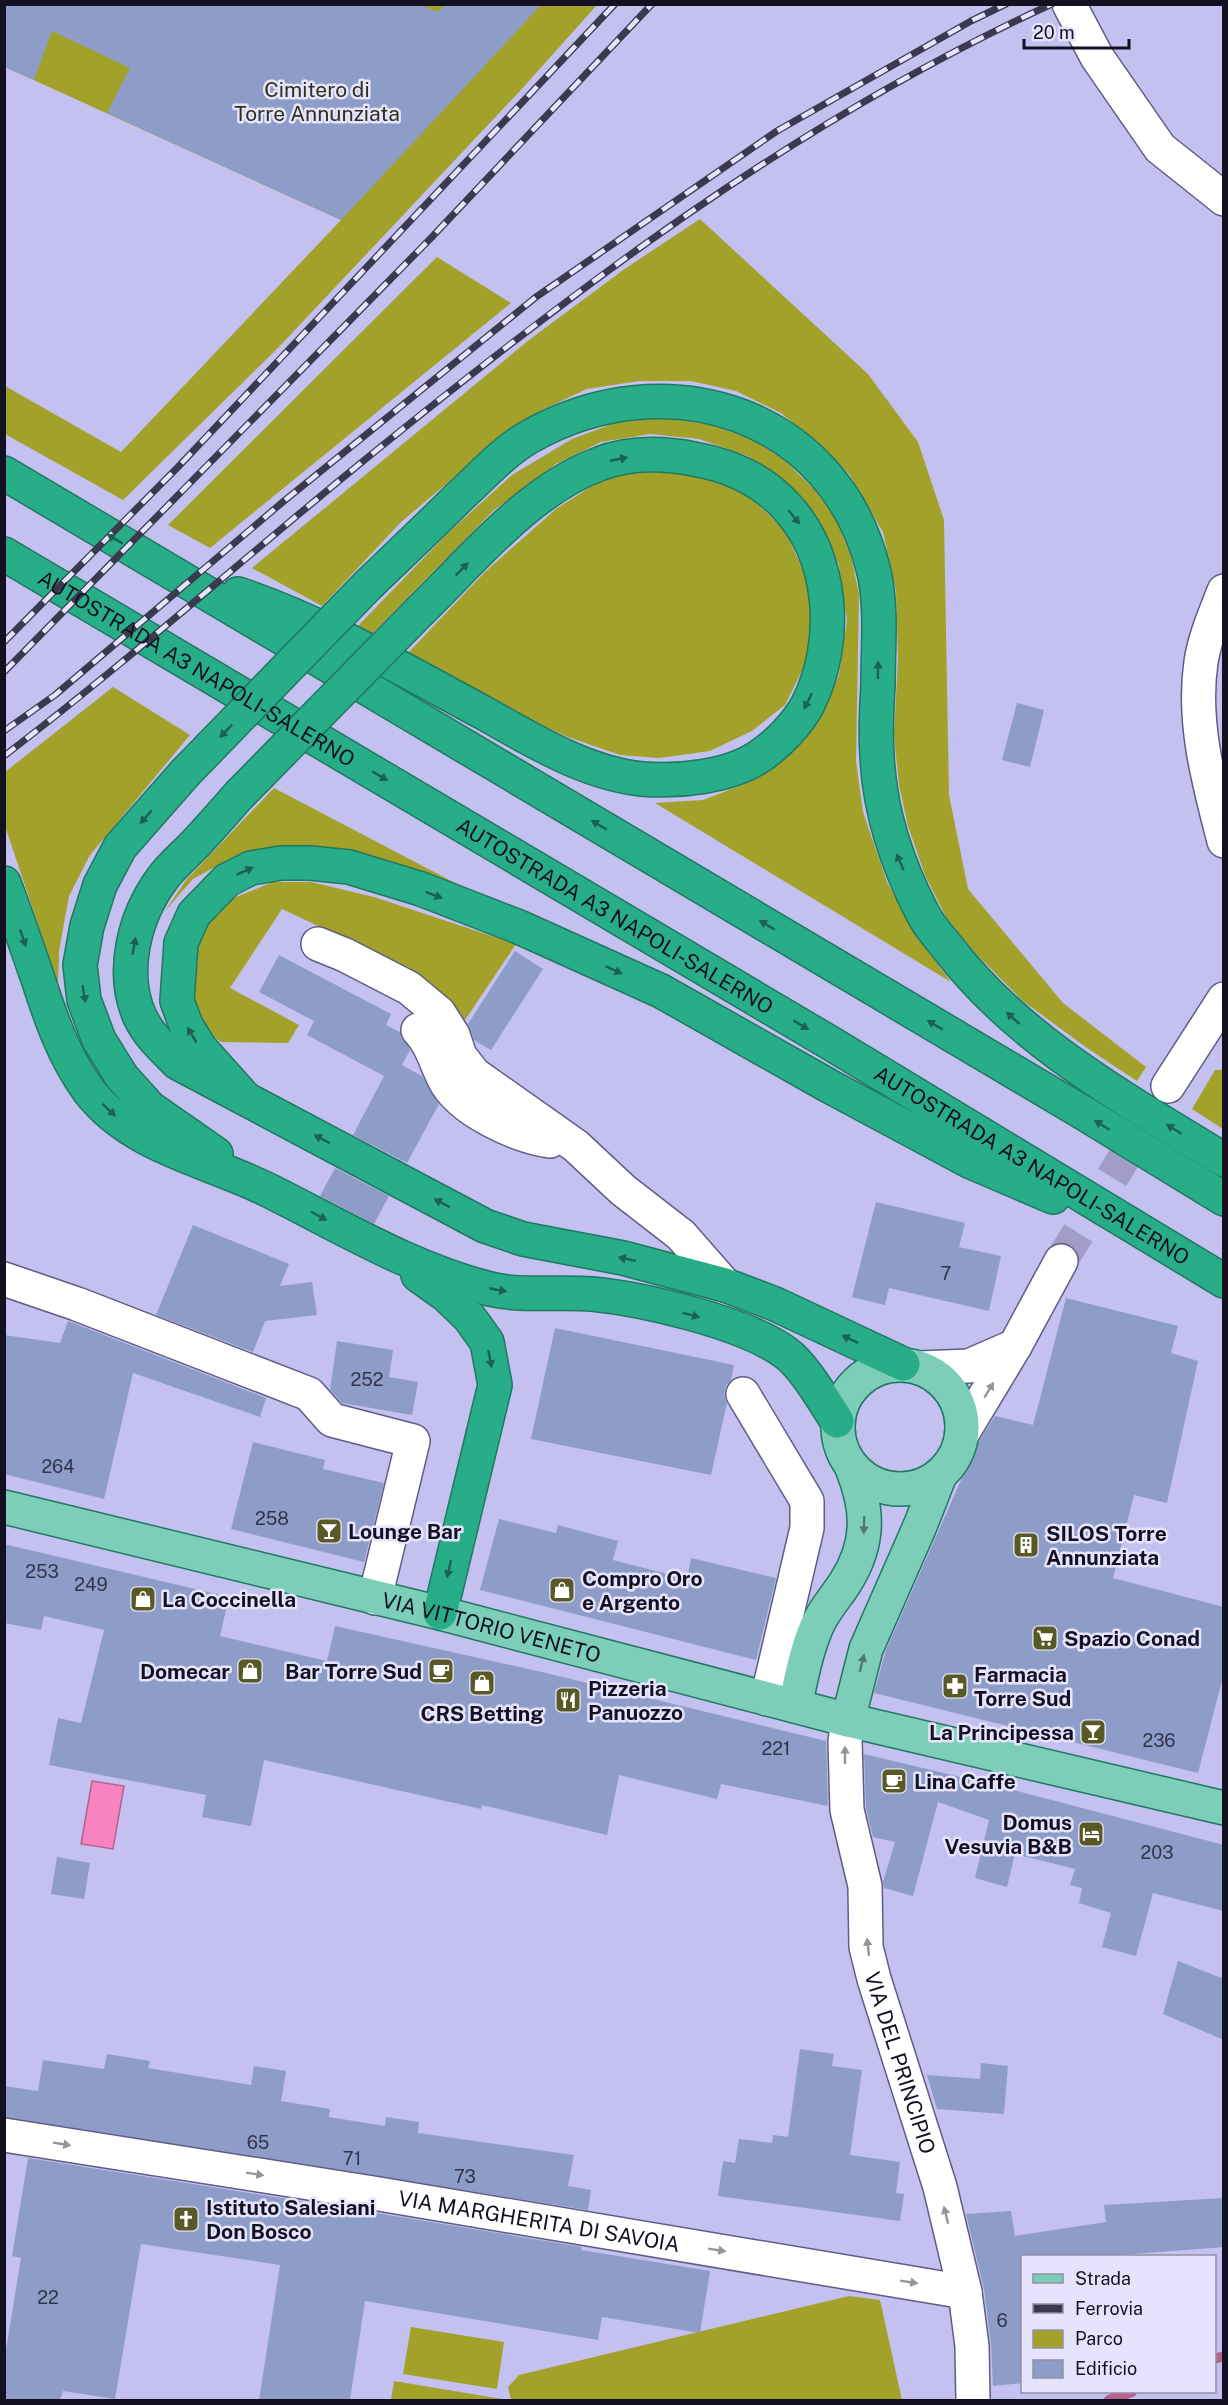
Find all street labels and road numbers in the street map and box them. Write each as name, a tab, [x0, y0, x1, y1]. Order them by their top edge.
street label: AUTOSTRADA A3 NAPOLI-SALERNO	[34, 565, 360, 771]
street label: AUTOSTRADA A3 NAPOLI-SALERNO	[452, 812, 778, 1019]
street label: AUTOSTRADA A3 NAPOLI-SALERNO	[870, 1060, 1194, 1270]
street label: VIA VITTORIO VENETO	[380, 1587, 604, 1667]
street label: VIA DEL PRINCIPIO	[860, 1969, 941, 2157]
street label: VIA MARGHERITA DI SAVOIA	[396, 2185, 682, 2257]

